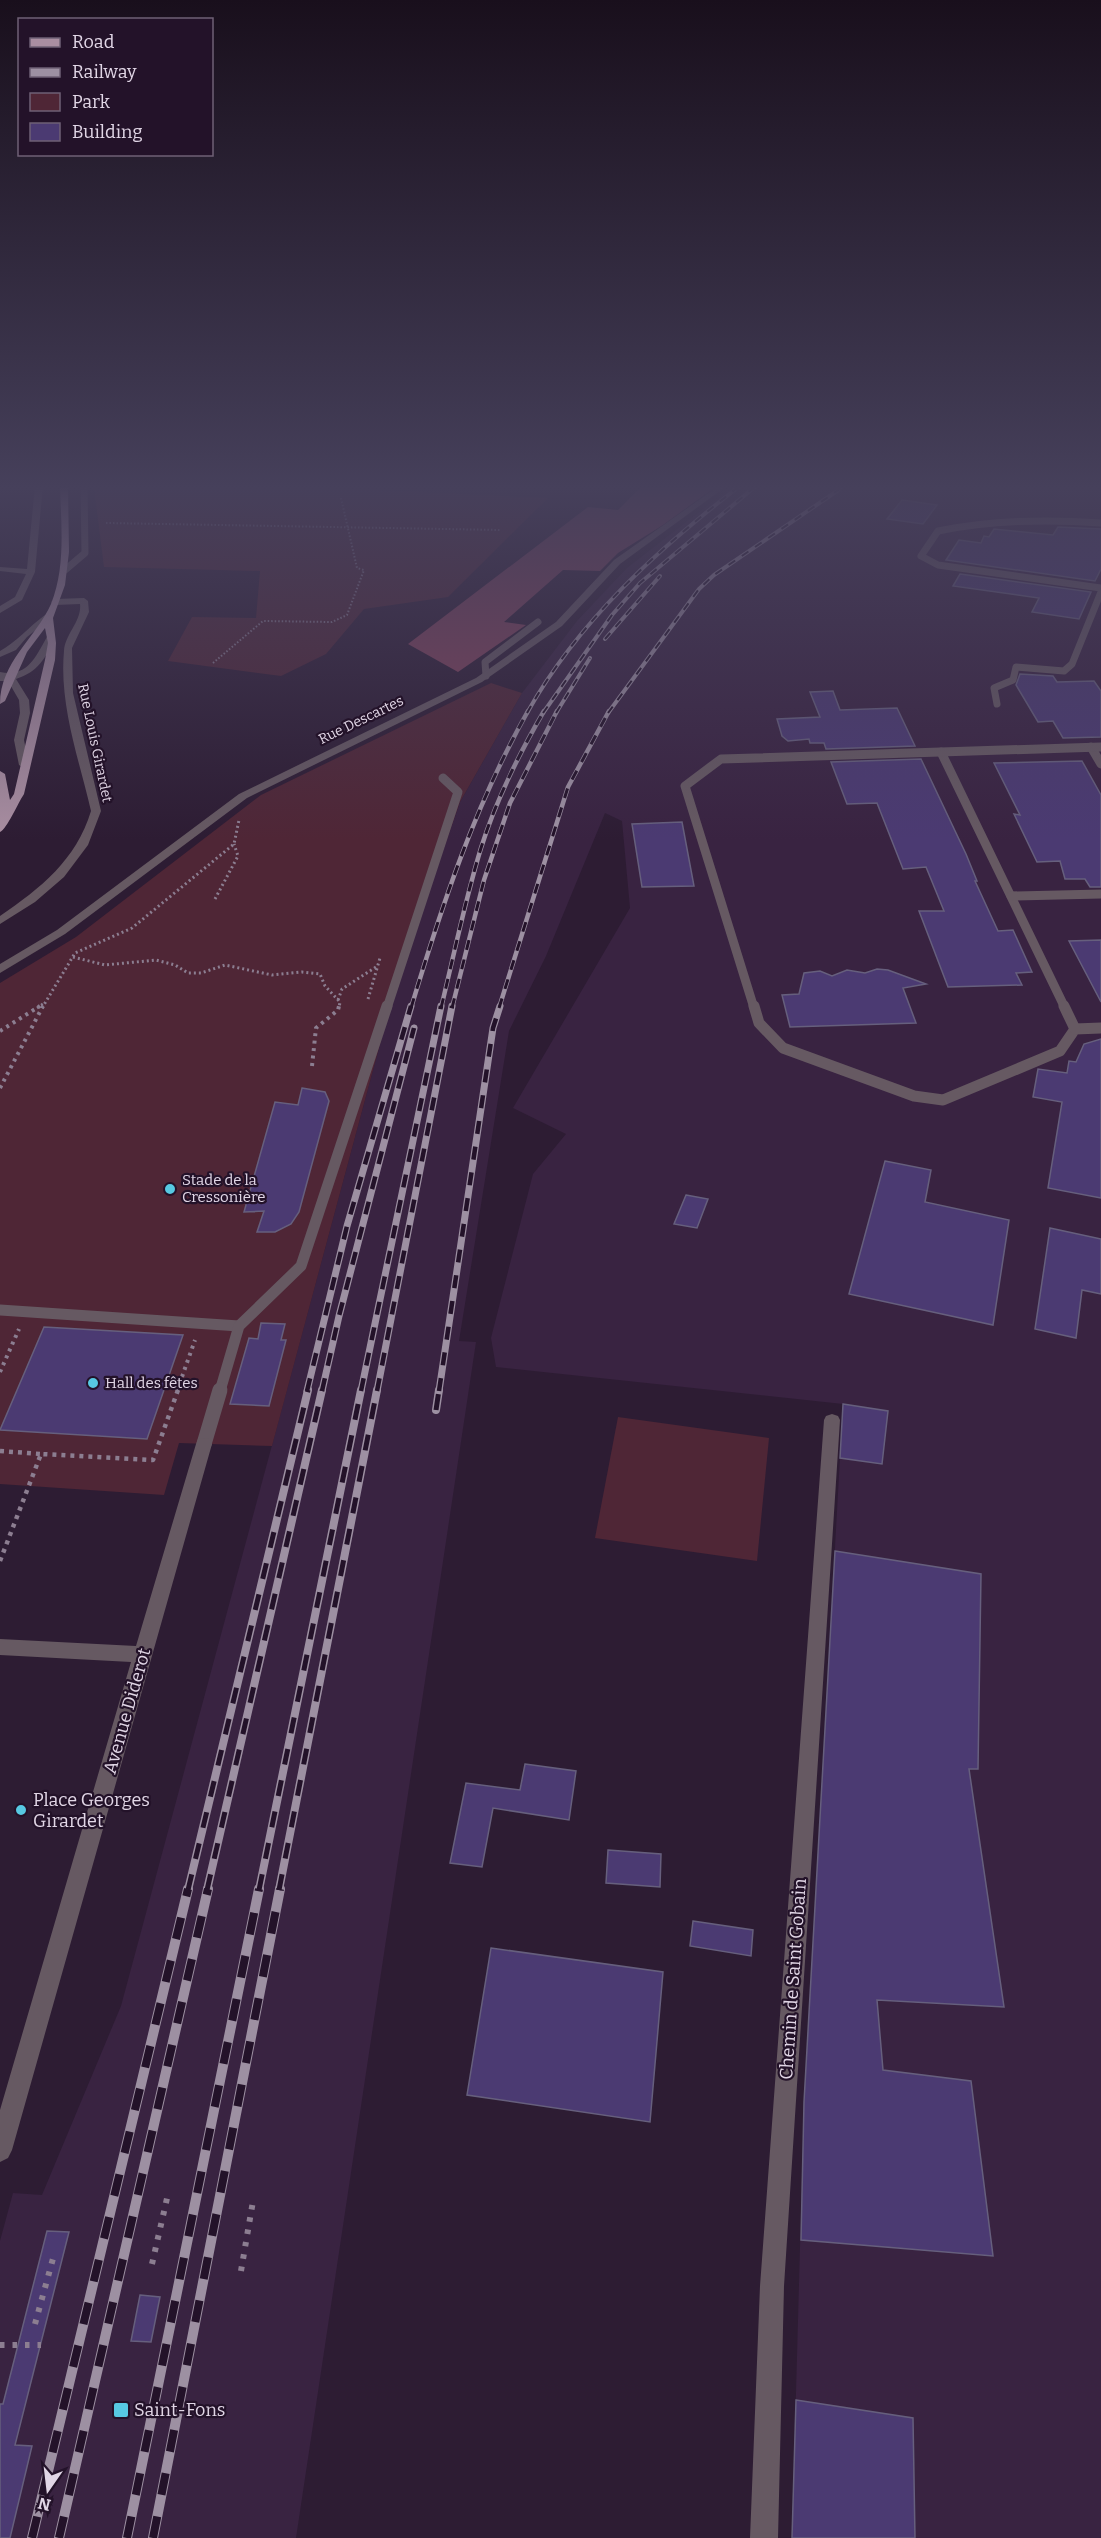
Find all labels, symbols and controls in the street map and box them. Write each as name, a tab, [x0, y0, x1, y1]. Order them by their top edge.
legend	[18, 18, 213, 156]
text: Road	[72, 31, 115, 53]
text: Railway	[72, 61, 137, 83]
text: Park	[72, 91, 111, 113]
text: Building	[72, 121, 143, 143]
street label: Rue Louis Girardet	[74, 682, 116, 804]
street label: Rue Descartes	[316, 692, 406, 748]
place label: Stade de la Cressonière	[182, 1171, 265, 1206]
marker: Stade de la Cressonière	[163, 1182, 177, 1196]
place label: Hall des fêtes	[105, 1374, 198, 1392]
marker: Hall des fêtes	[86, 1376, 100, 1390]
street label: Avenue Diderot	[99, 1645, 156, 1776]
place label: Place Georges Girardet	[33, 1789, 150, 1832]
marker: Place Georges Girardet	[14, 1803, 28, 1817]
street label: Chemin de Saint Gobain	[775, 1877, 811, 2080]
place label: Saint-Fons	[134, 2399, 225, 2421]
marker: Saint-Fons	[112, 2401, 130, 2419]
north arrow	[18, 2460, 78, 2520]
text: N	[36, 2493, 53, 2515]

